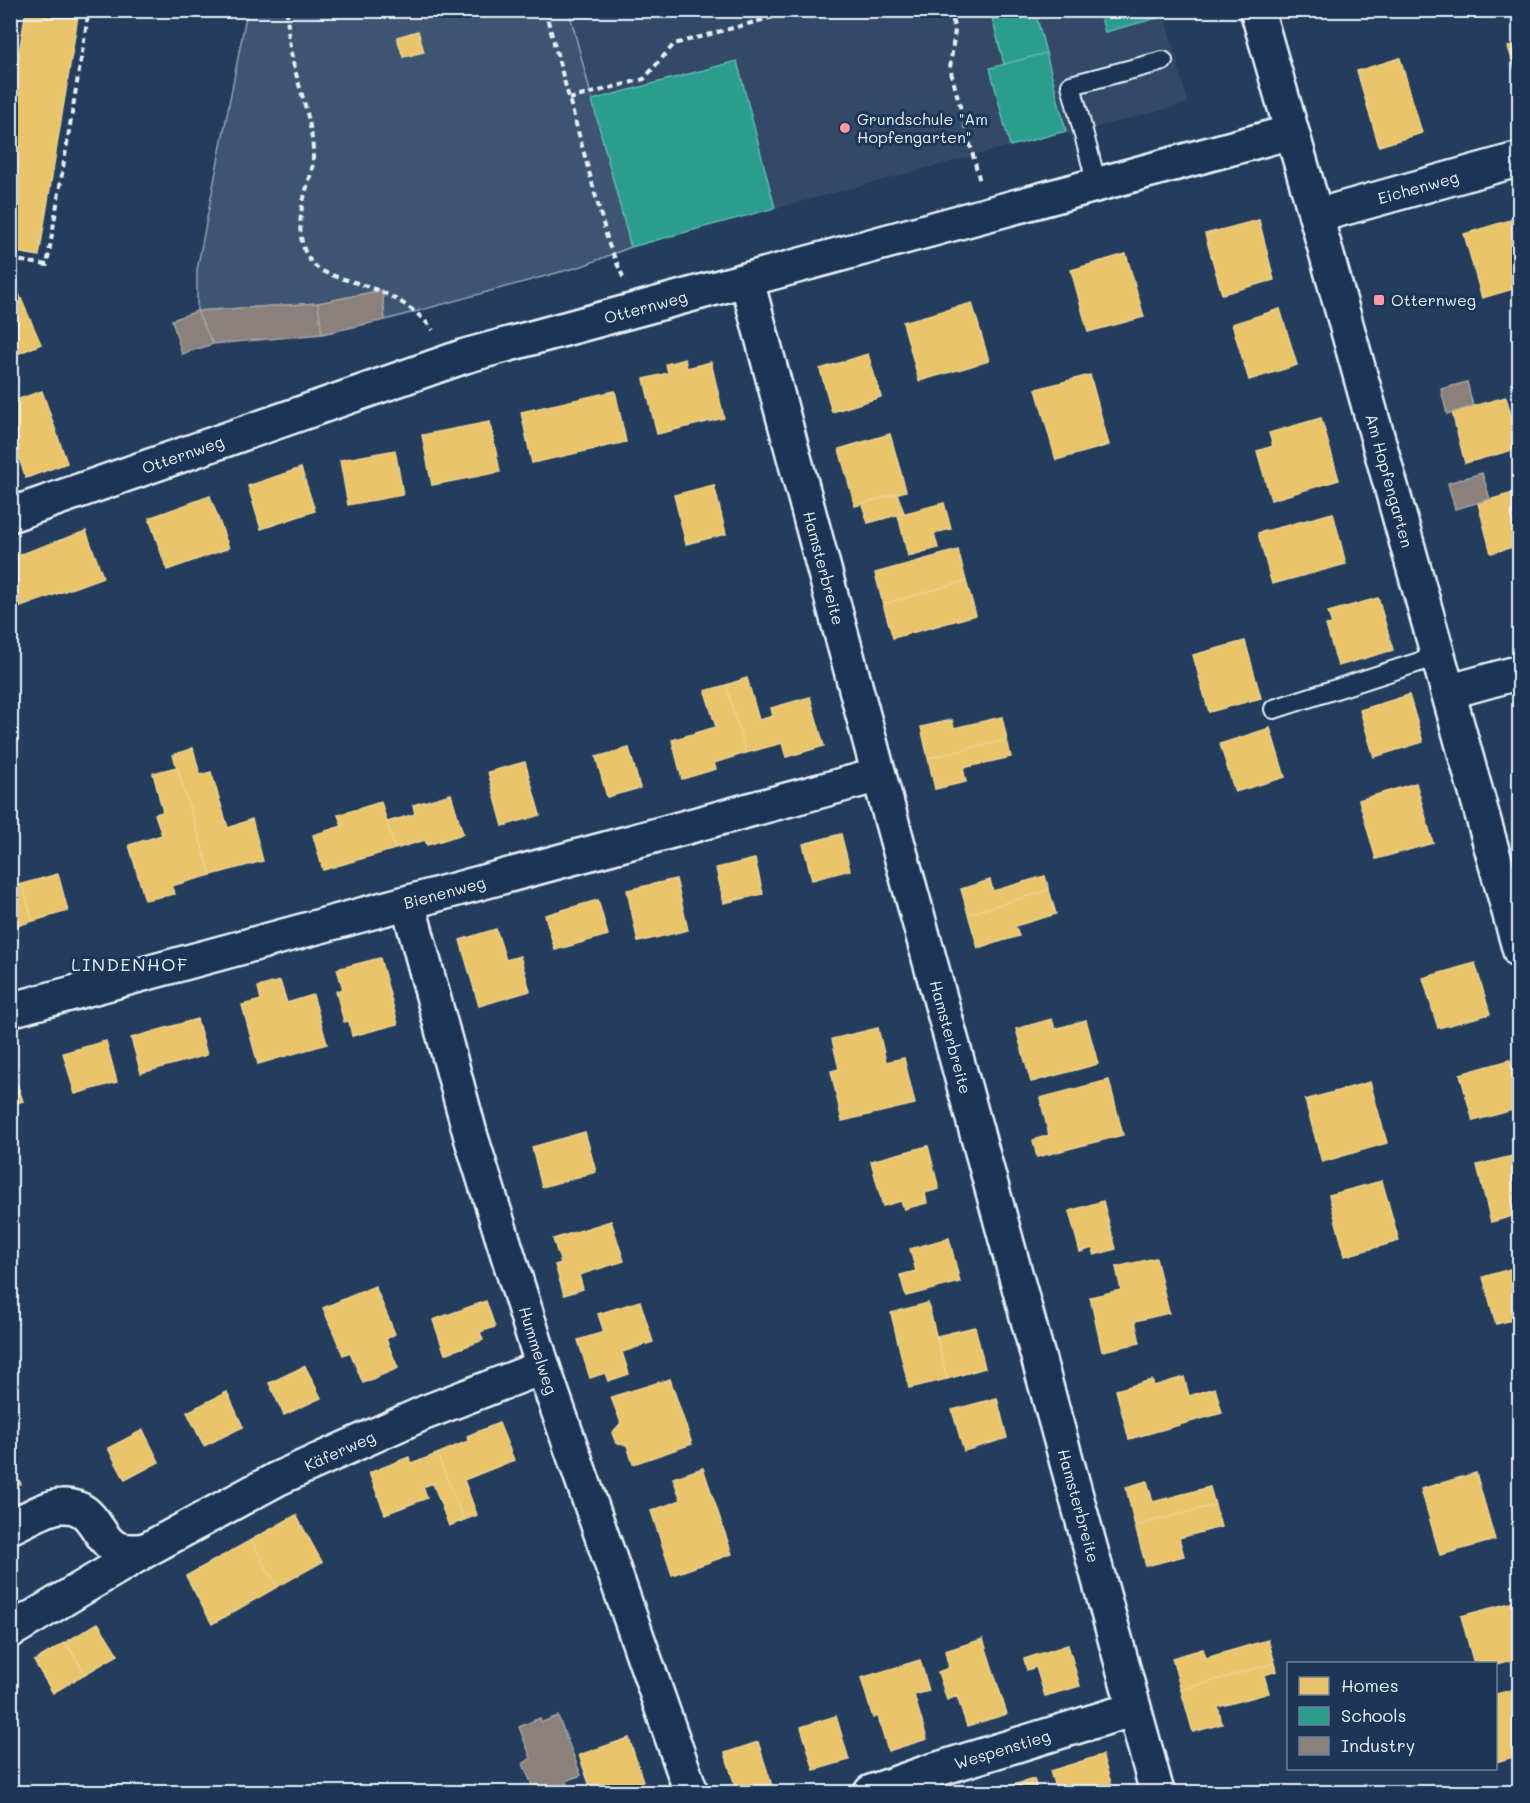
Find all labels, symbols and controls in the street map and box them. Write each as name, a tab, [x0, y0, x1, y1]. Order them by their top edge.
place label: Grundschule "Am Hopfengarten"	[857, 108, 988, 147]
marker: Grundschule "Am Hopfengarten"	[838, 121, 852, 135]
street label: Eichenweg	[1375, 166, 1461, 208]
street label: Otternweg	[601, 285, 689, 328]
place label: Otternweg	[1391, 289, 1476, 310]
marker: Otternweg	[1372, 293, 1386, 307]
street label: Am Hopfengarten	[1361, 411, 1419, 550]
street label: Otternweg	[139, 430, 226, 478]
street label: Hamsterbreite	[799, 509, 849, 627]
street label: Bienenweg	[401, 871, 488, 913]
district label: LINDENHOF	[71, 952, 189, 976]
street label: Hamsterbreite	[926, 978, 977, 1096]
street label: Hummelweg	[515, 1304, 563, 1397]
street label: Käferweg	[301, 1425, 378, 1475]
street label: Hamsterbreite	[1054, 1447, 1105, 1565]
legend	[1287, 1662, 1497, 1770]
text: Homes	[1341, 1673, 1399, 1697]
text: Schools	[1341, 1703, 1406, 1727]
street label: Wespenstieg	[952, 1724, 1053, 1773]
text: Industry	[1341, 1733, 1415, 1757]

